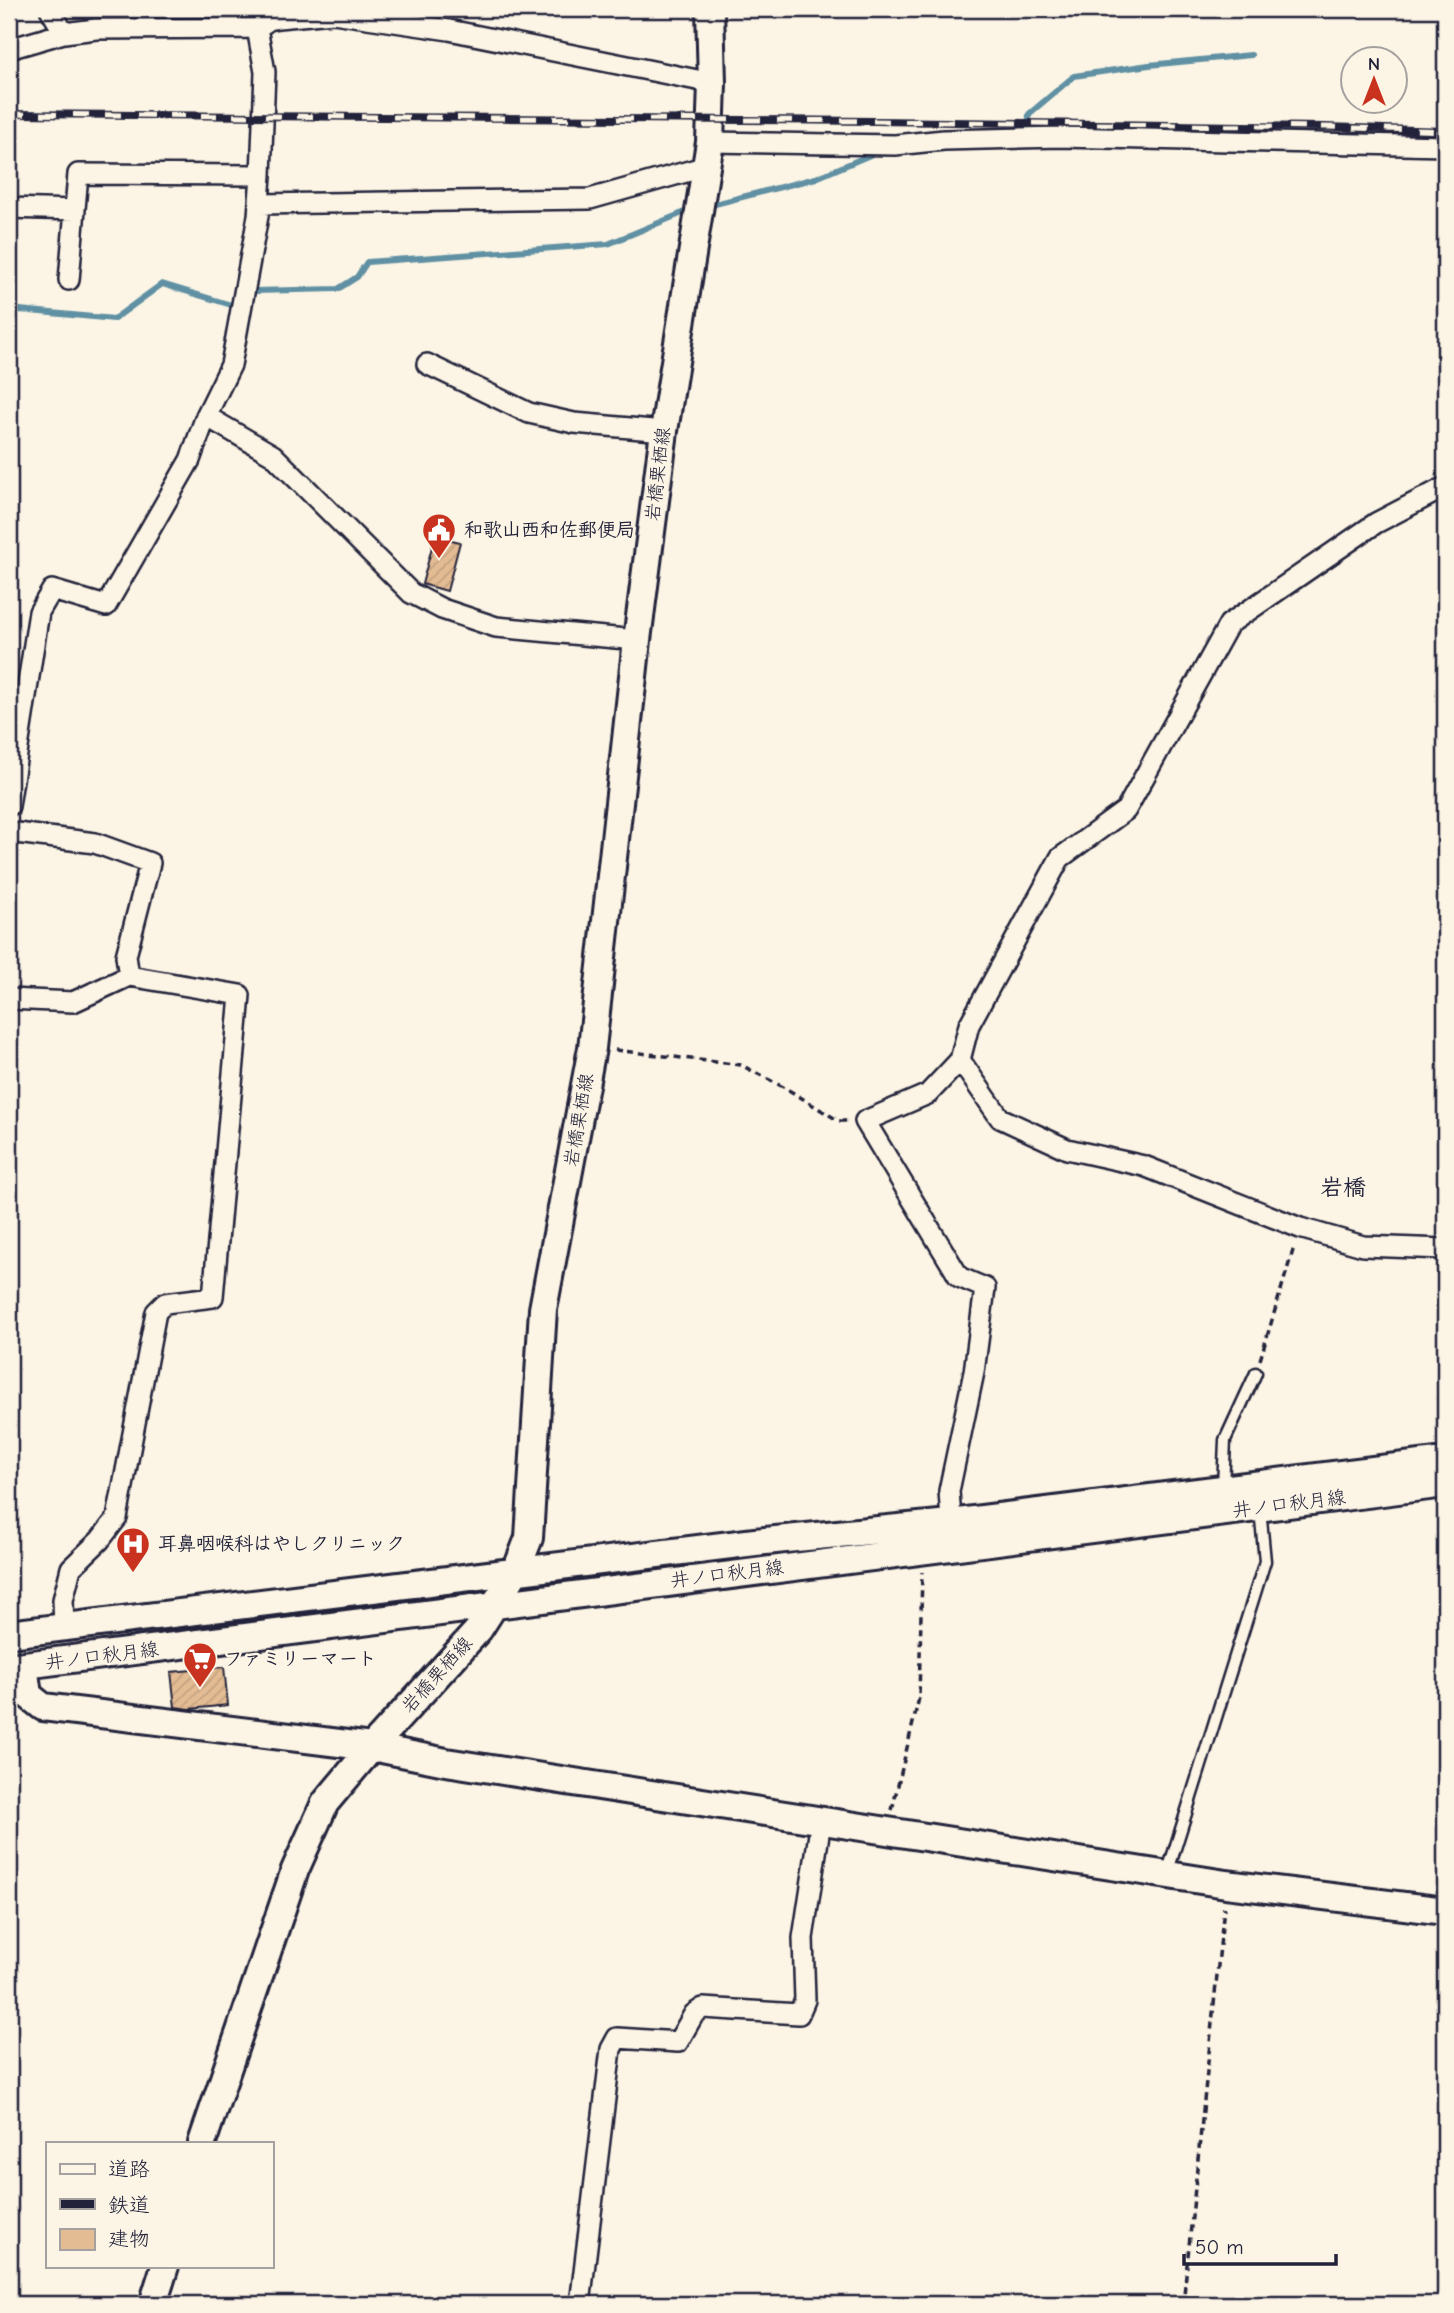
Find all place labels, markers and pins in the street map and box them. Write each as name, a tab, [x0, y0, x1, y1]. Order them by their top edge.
public building icon: 和歌山西和佐郵便局	[420, 511, 458, 560]
place label: 和歌山西和佐郵便局	[464, 519, 635, 541]
hospital icon: 耳鼻咽喉科はやしクリニック	[114, 1525, 152, 1574]
place label: 耳鼻咽喉科はやしクリニック	[158, 1533, 405, 1555]
supermarket icon: ファミリーマート	[181, 1640, 219, 1689]
place label: ファミリーマート	[224, 1648, 377, 1670]

